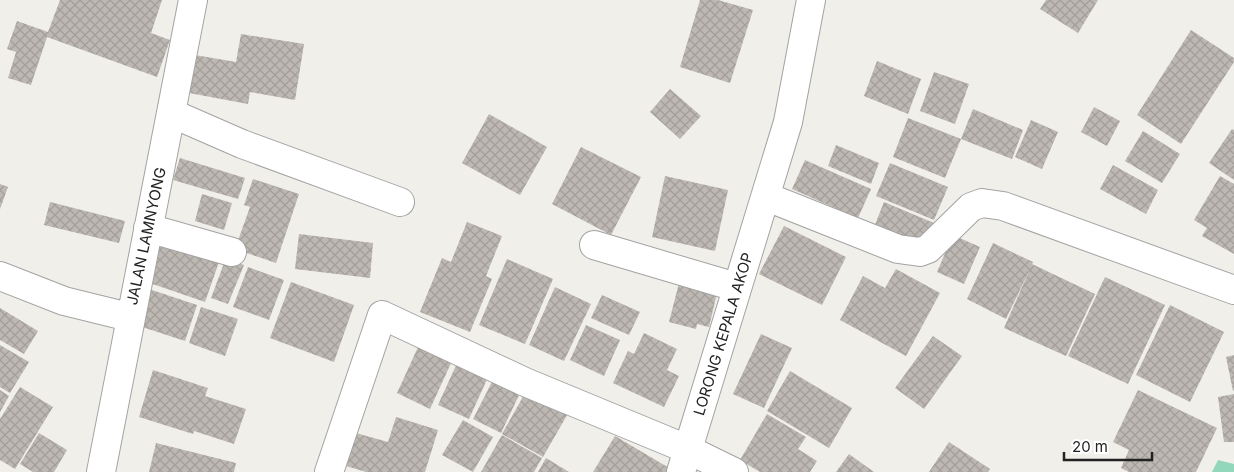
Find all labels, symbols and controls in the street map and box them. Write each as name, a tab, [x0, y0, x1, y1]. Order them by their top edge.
street label: JALAN LAMNYONG	[122, 165, 170, 307]
street label: LORONG KEPALA AKOP	[689, 250, 757, 418]
scale bar	[1064, 430, 1152, 462]
text: 20 m	[1072, 437, 1108, 456]

